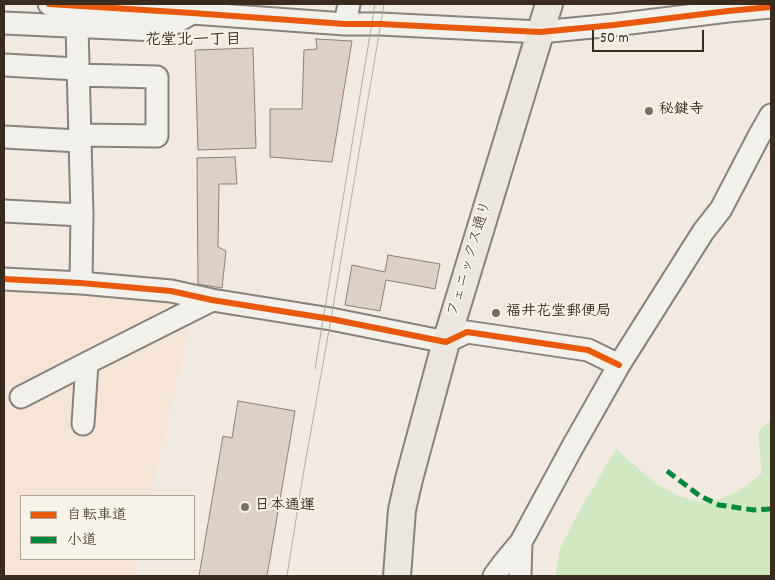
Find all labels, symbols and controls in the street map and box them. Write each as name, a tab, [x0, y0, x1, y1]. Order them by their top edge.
scale bar	[595, 20, 708, 52]
text: 50 m	[600, 28, 629, 50]
district label: 花堂北一丁目	[145, 32, 241, 52]
place label: 秘鍵寺	[659, 102, 704, 120]
marker: 秘鍵寺	[643, 105, 655, 117]
street label: フェニックス通り	[445, 199, 497, 319]
place label: 福井花堂郵便局	[506, 304, 611, 322]
marker: 福井花堂郵便局	[490, 307, 502, 319]
legend	[20, 495, 195, 560]
place label: 日本通運	[255, 498, 315, 516]
marker: 日本通運	[239, 501, 251, 513]
text: 自転車道	[67, 505, 127, 527]
text: 小道	[67, 530, 97, 552]

